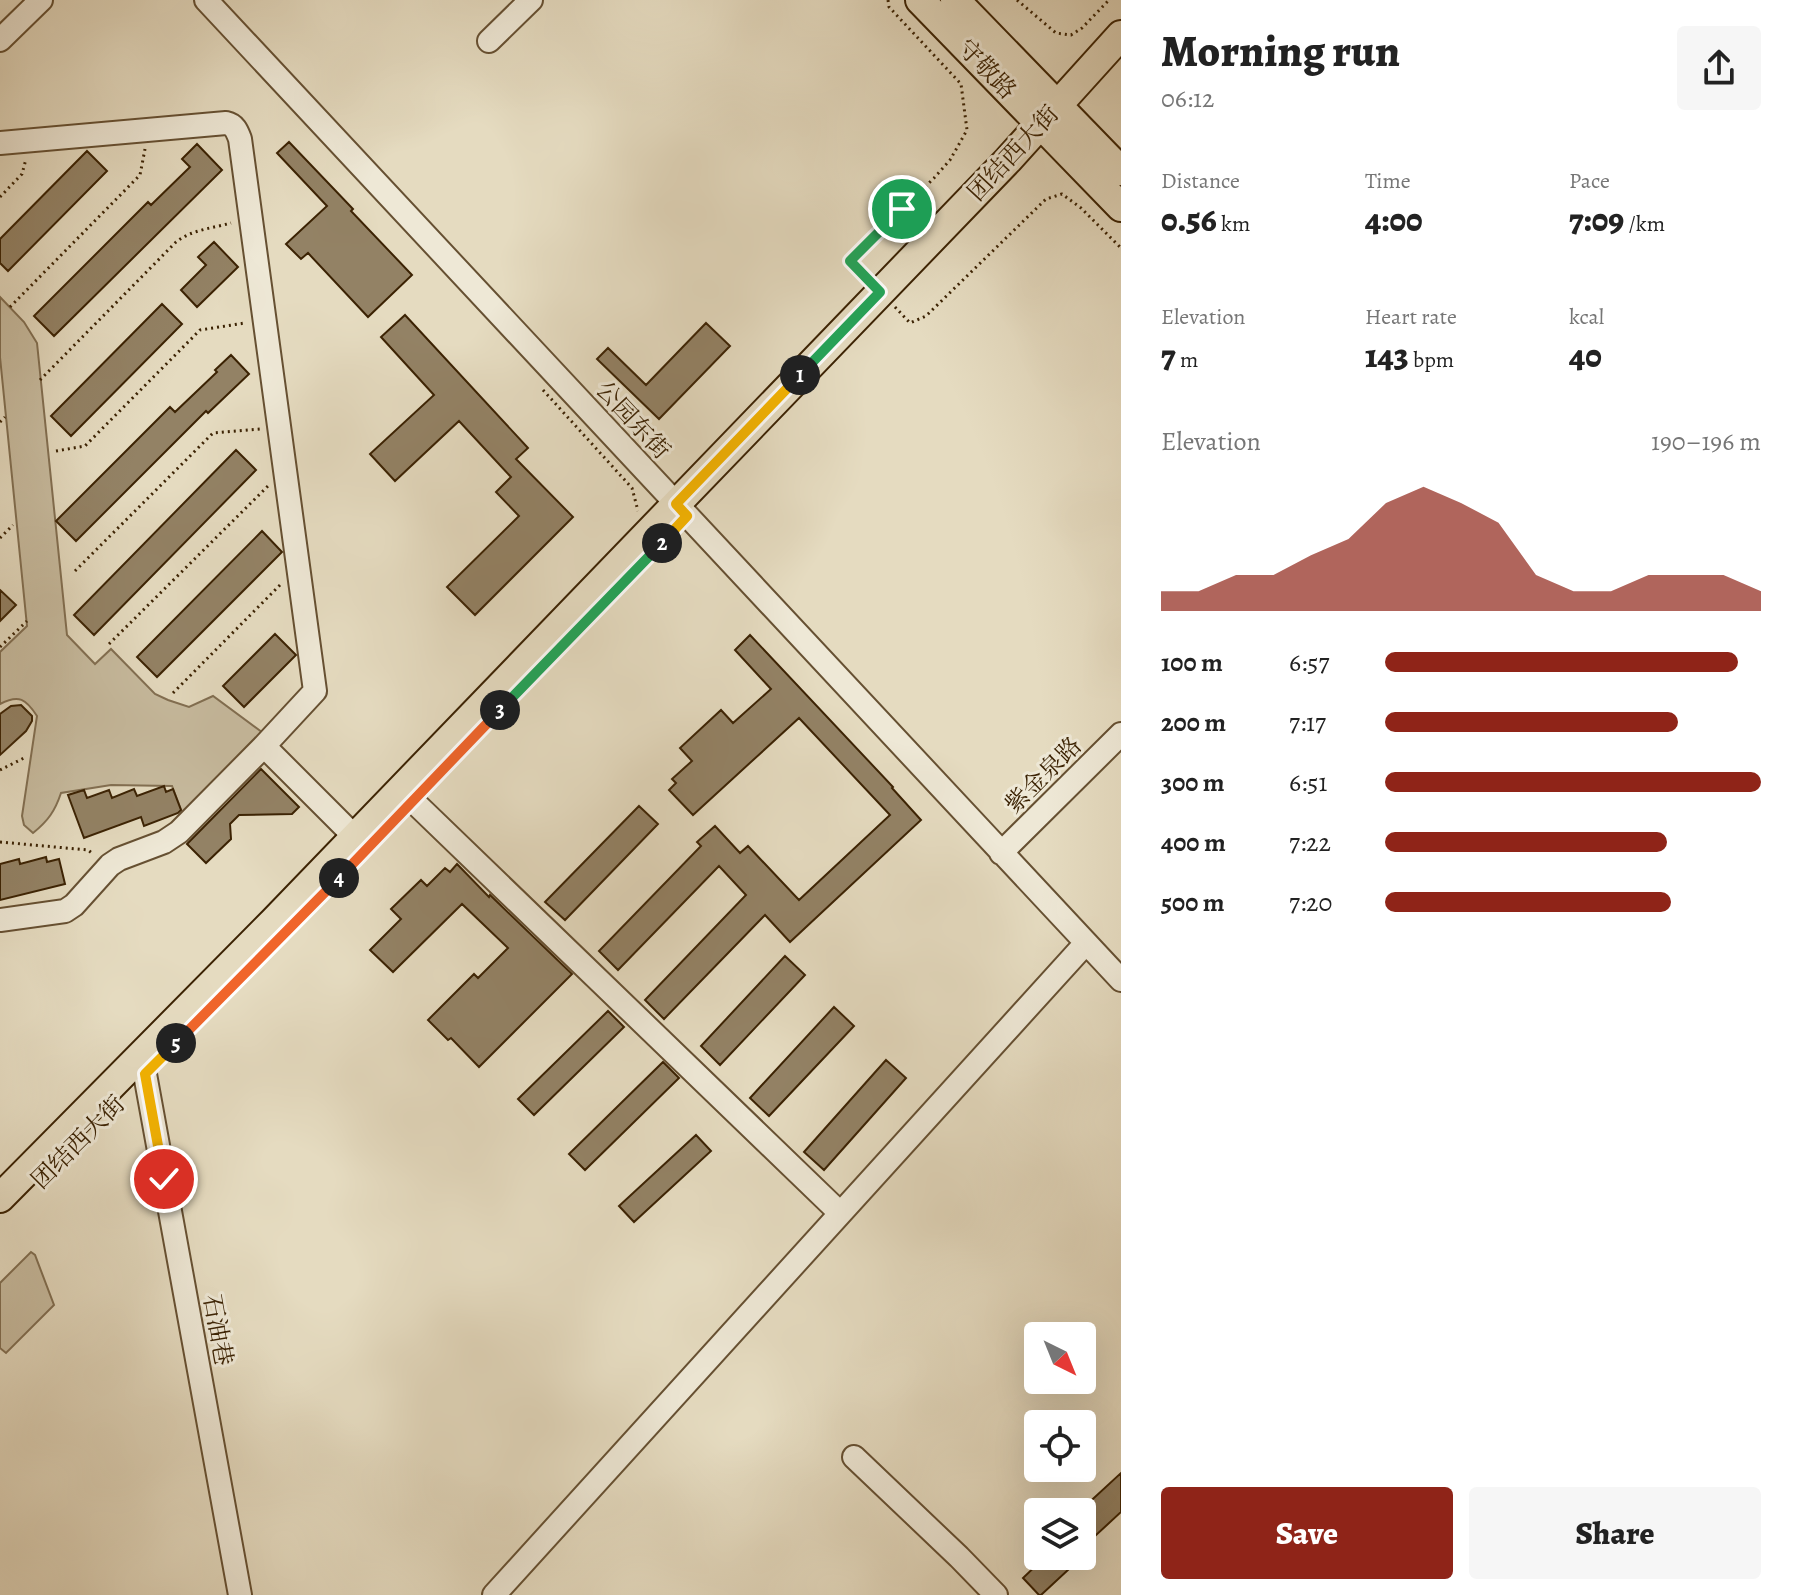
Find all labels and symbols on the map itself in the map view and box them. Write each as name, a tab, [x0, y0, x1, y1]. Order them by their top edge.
street label: 守敬路	[950, 32, 1024, 106]
street label: 团结西大街	[960, 98, 1066, 208]
pin	[868, 175, 936, 243]
pin: 1	[780, 355, 820, 395]
street label: 公园东街	[589, 374, 677, 466]
pin: 2	[642, 523, 682, 563]
pin: 3	[480, 690, 520, 730]
street label: 紫金泉路	[998, 730, 1088, 820]
pin: 4	[319, 858, 359, 898]
pin: 5	[156, 1023, 196, 1063]
street label: 团结西大街	[24, 1088, 132, 1196]
pin	[130, 1145, 198, 1213]
street label: 石油巷	[196, 1292, 240, 1368]
north arrow	[1024, 1322, 1096, 1394]

